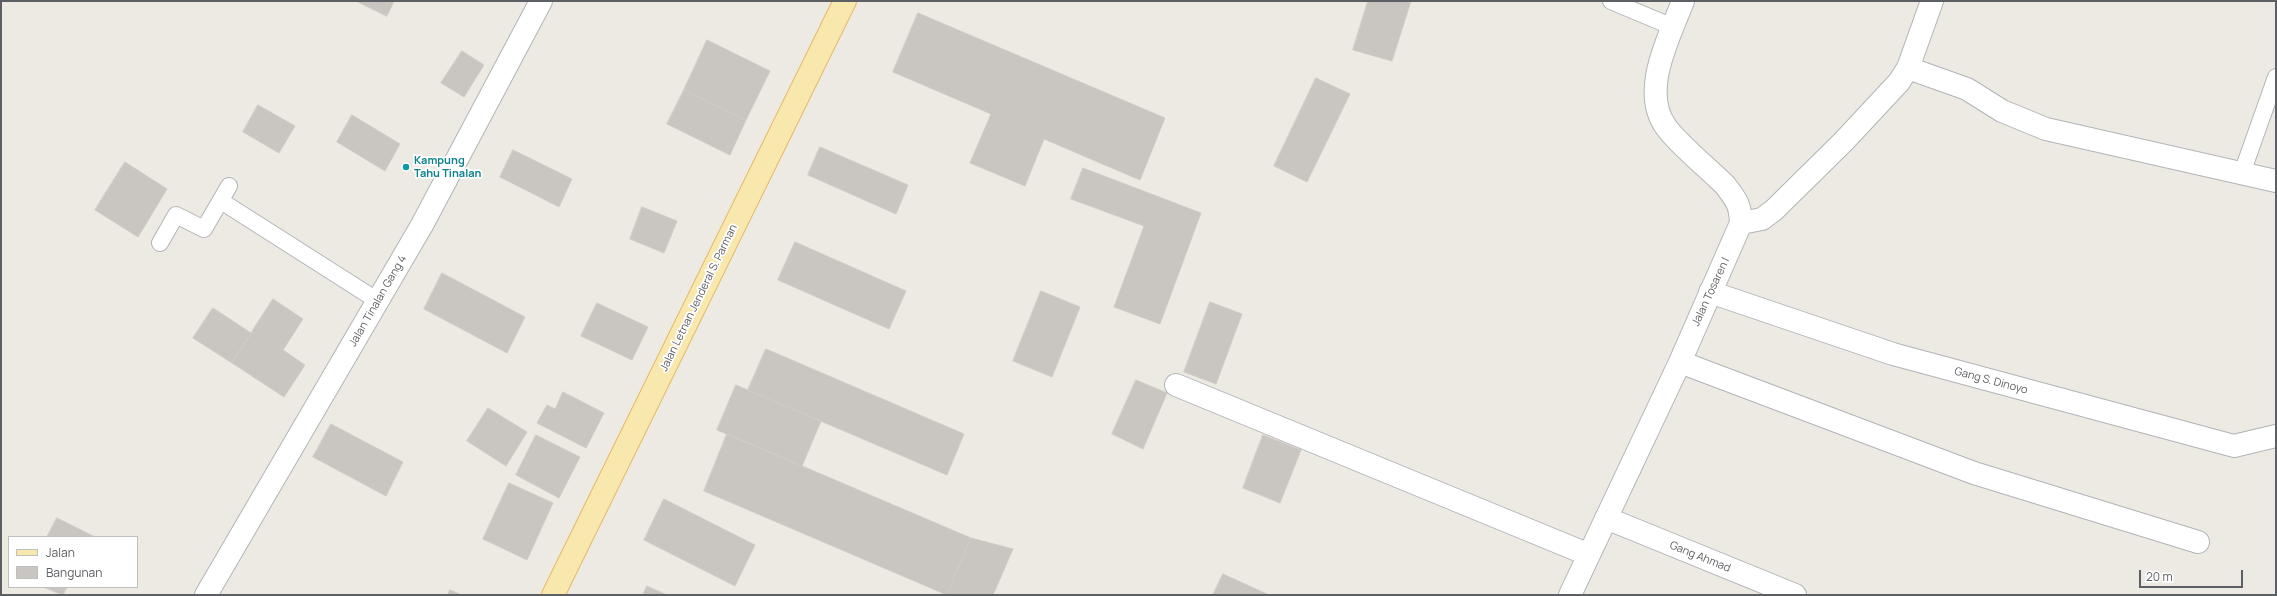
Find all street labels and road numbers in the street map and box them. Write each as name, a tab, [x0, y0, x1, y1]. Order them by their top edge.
street label: Jalan Letnan Jenderal S. Parman	[658, 222, 740, 374]
street label: Jalan Tinalan Gang 4	[346, 253, 410, 349]
street label: Jalan Tosaren I	[1689, 256, 1733, 328]
street label: Gang S. Dinoyo	[1953, 365, 2029, 397]
street label: Gang Ahmad	[1668, 539, 1732, 575]

